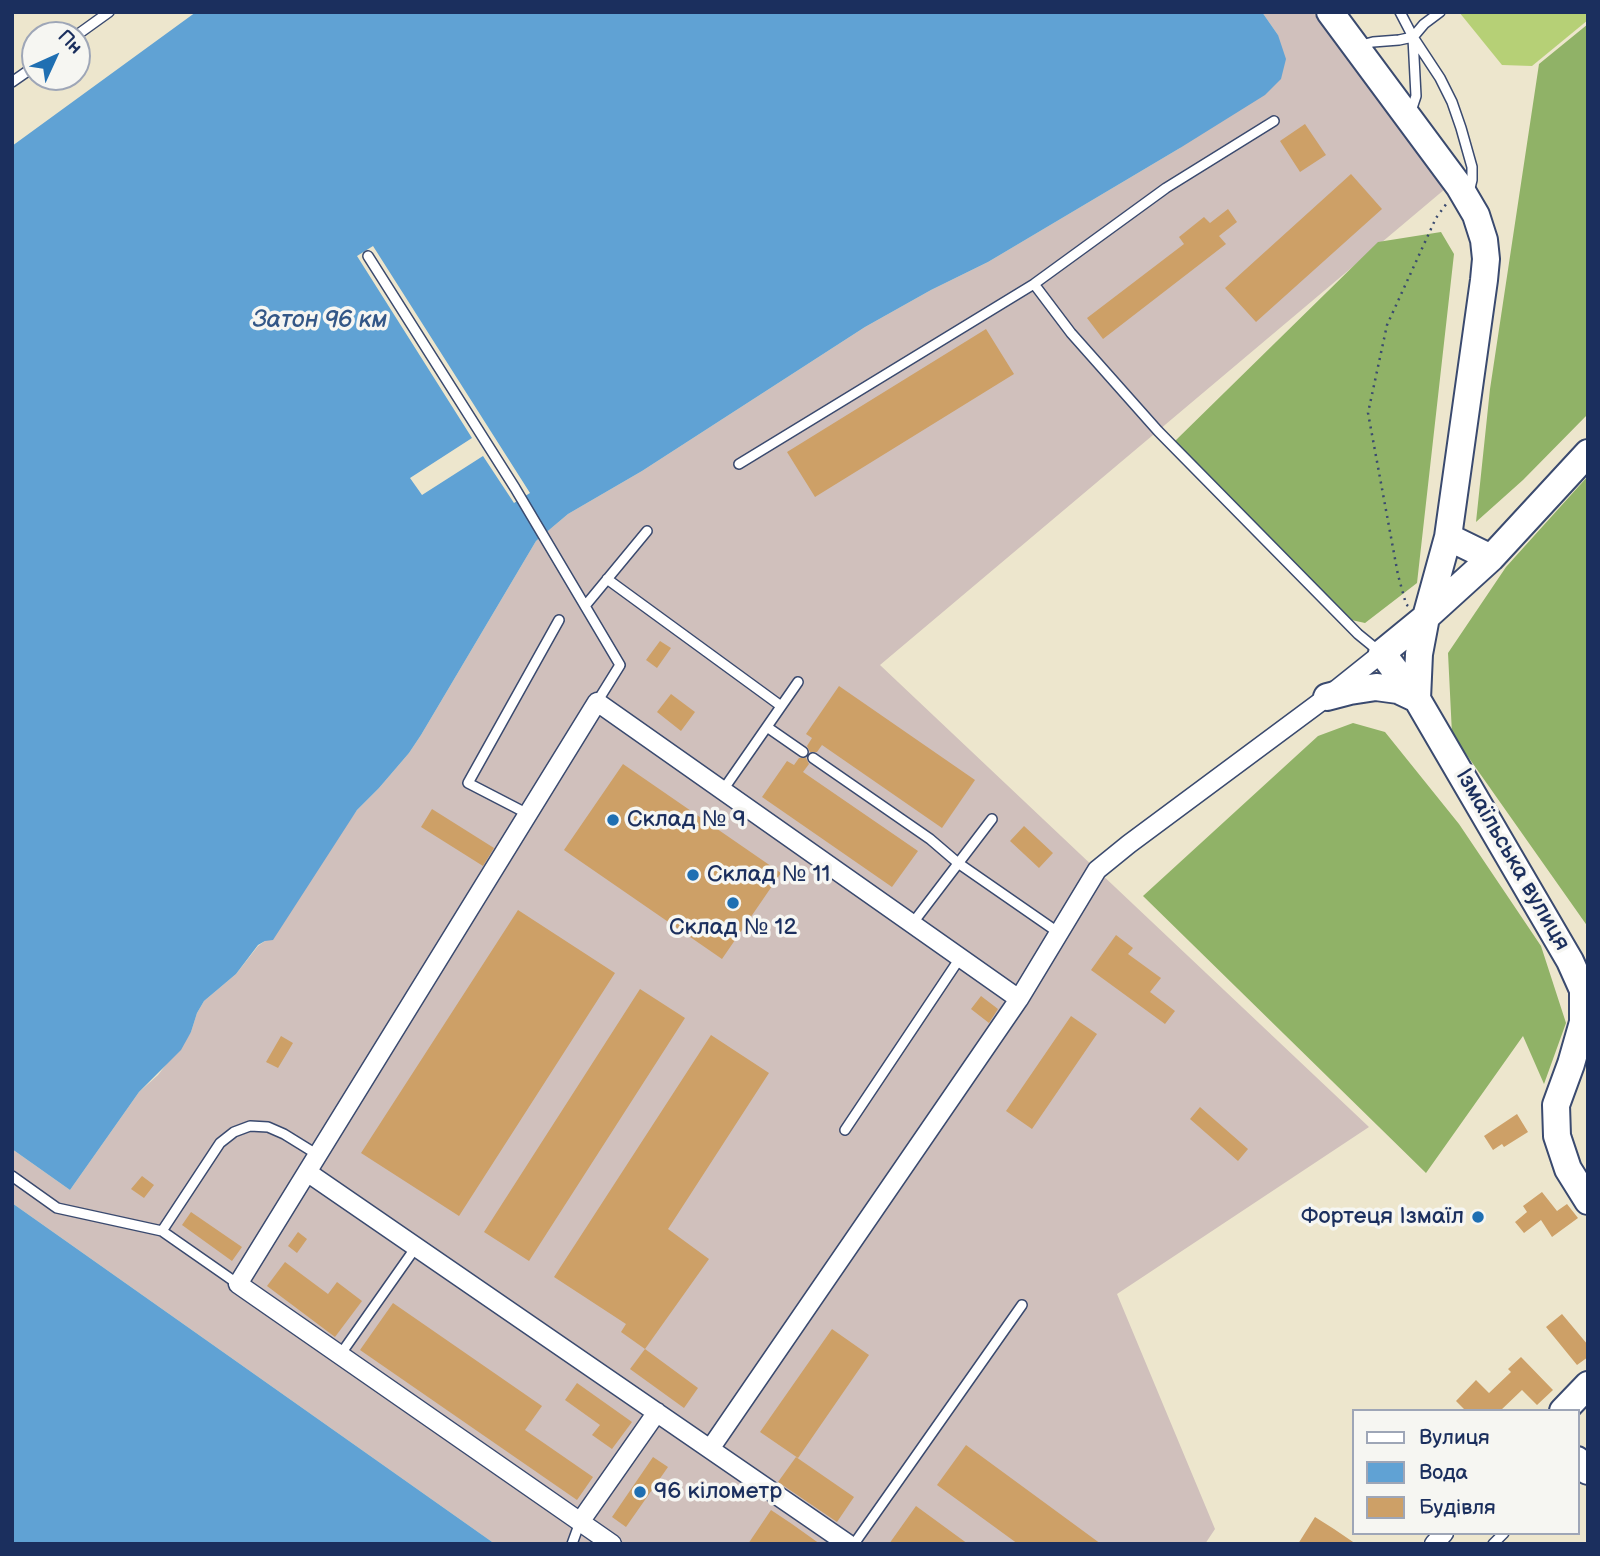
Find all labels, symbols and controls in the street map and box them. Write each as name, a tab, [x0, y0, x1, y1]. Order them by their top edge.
north arrow	[21, 21, 91, 91]
text: Пн	[53, 25, 87, 59]
water label: Затон 96 км	[253, 307, 387, 335]
street label: Ізмаїльська вулиця	[1449, 764, 1575, 956]
place label: Склад № 9	[627, 806, 746, 834]
marker: Склад № 9	[605, 812, 621, 828]
place label: Склад № 11	[707, 861, 830, 889]
marker: Склад № 11	[685, 867, 701, 883]
marker: Склад № 12	[725, 895, 741, 911]
place label: Склад № 12	[669, 914, 797, 942]
place label: Фортеця Ізмаїл	[1301, 1203, 1464, 1231]
marker: Фортеця Ізмаїл	[1470, 1209, 1486, 1225]
legend	[1352, 1409, 1579, 1535]
text: Вулиця	[1419, 1425, 1490, 1450]
text: Вода	[1419, 1460, 1468, 1485]
place label: 96 кілометр	[654, 1478, 782, 1506]
marker: 96 кілометр	[632, 1484, 648, 1500]
text: Будівля	[1419, 1495, 1496, 1520]

